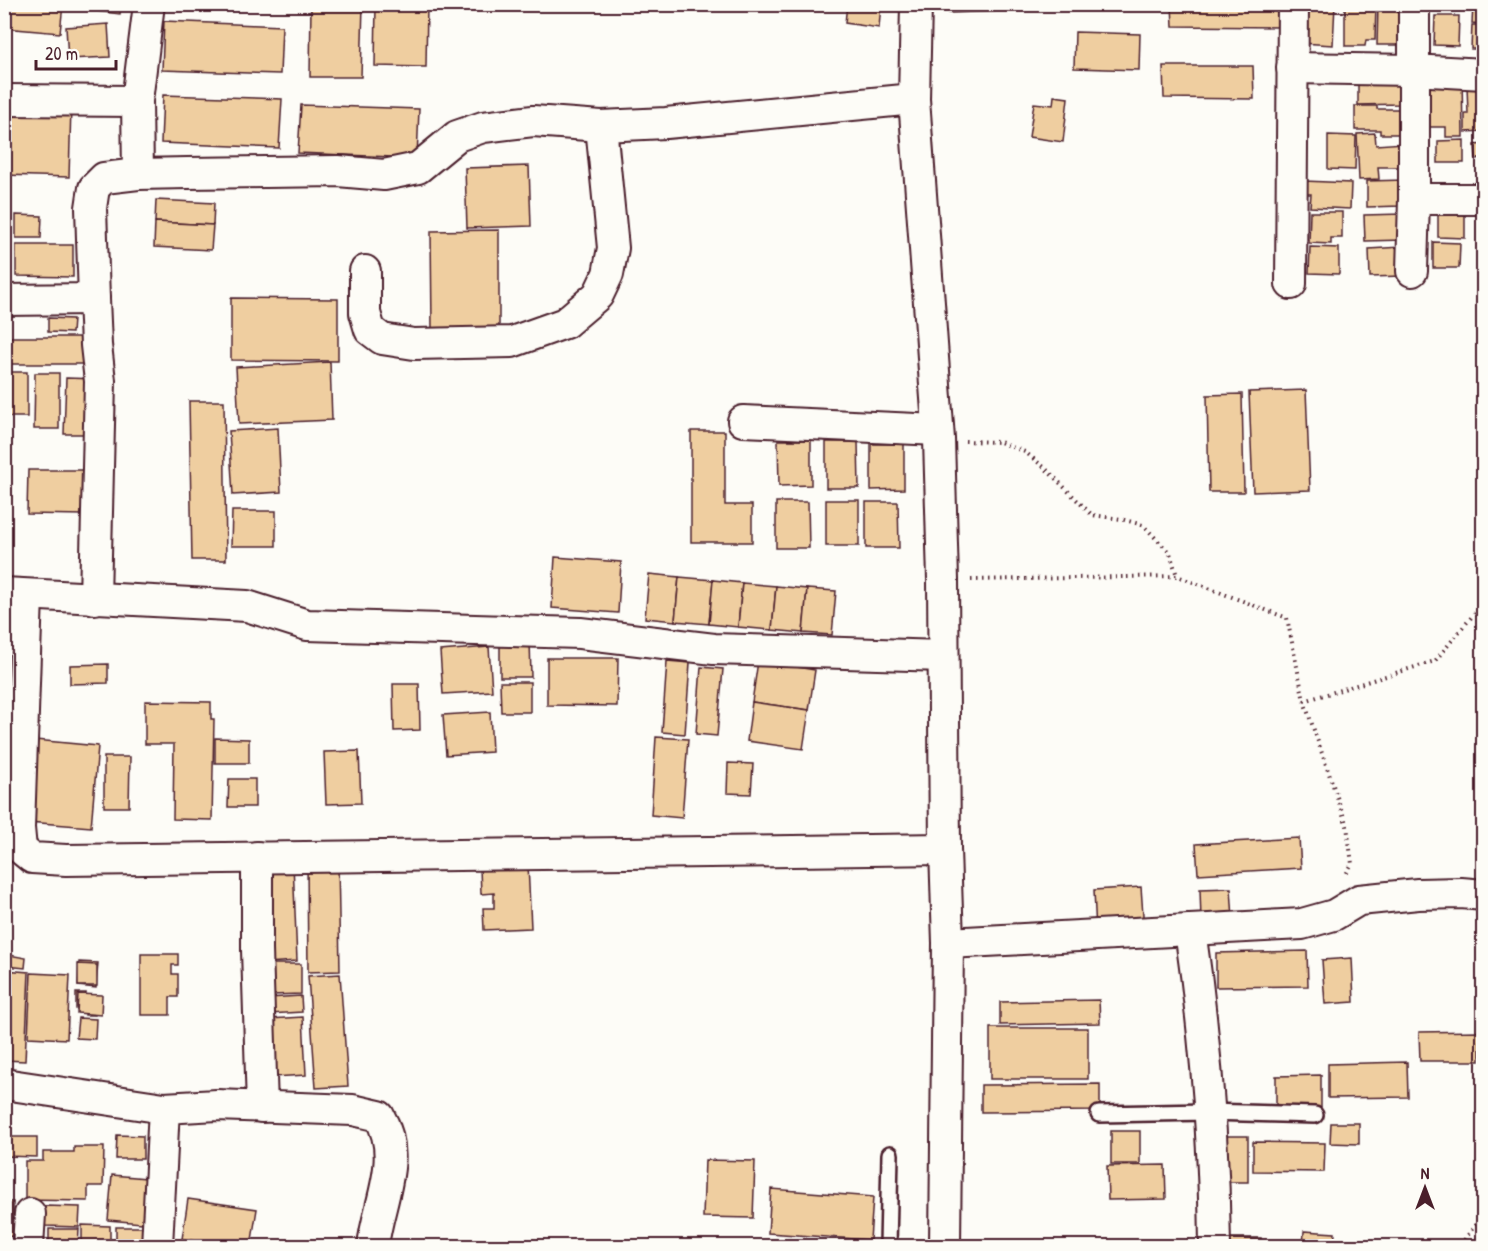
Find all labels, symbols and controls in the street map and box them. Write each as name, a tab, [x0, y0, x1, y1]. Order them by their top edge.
scale bar	[36, 33, 116, 71]
text: 20 m	[45, 41, 78, 66]
north arrow	[1395, 1158, 1455, 1218]
text: N	[1421, 1162, 1430, 1184]

